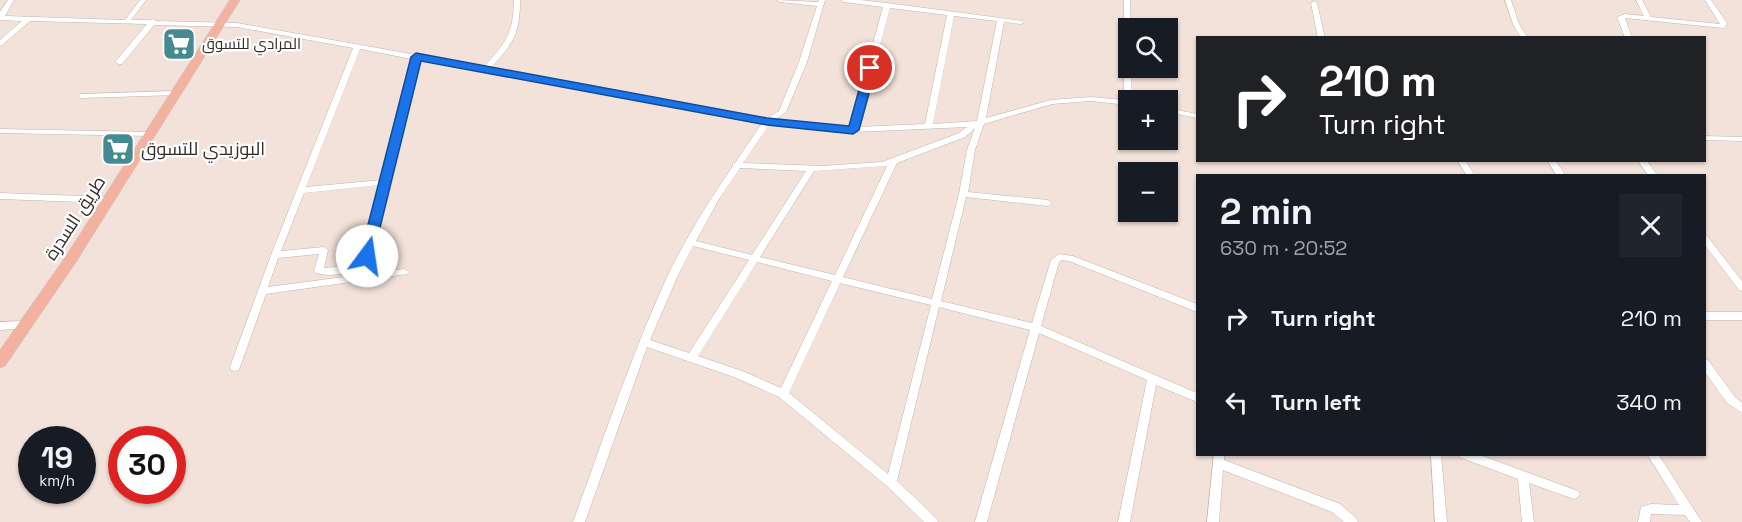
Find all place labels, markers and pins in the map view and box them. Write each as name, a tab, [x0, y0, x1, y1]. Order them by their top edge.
supermarket icon: المرادي للتسوق	[161, 26, 197, 62]
place label: المرادي للتسوق	[202, 34, 301, 56]
pin	[844, 42, 895, 93]
supermarket icon: البوزيدي للتسوق	[100, 131, 136, 167]
place label: البوزيدي للتسوق	[141, 137, 265, 163]

